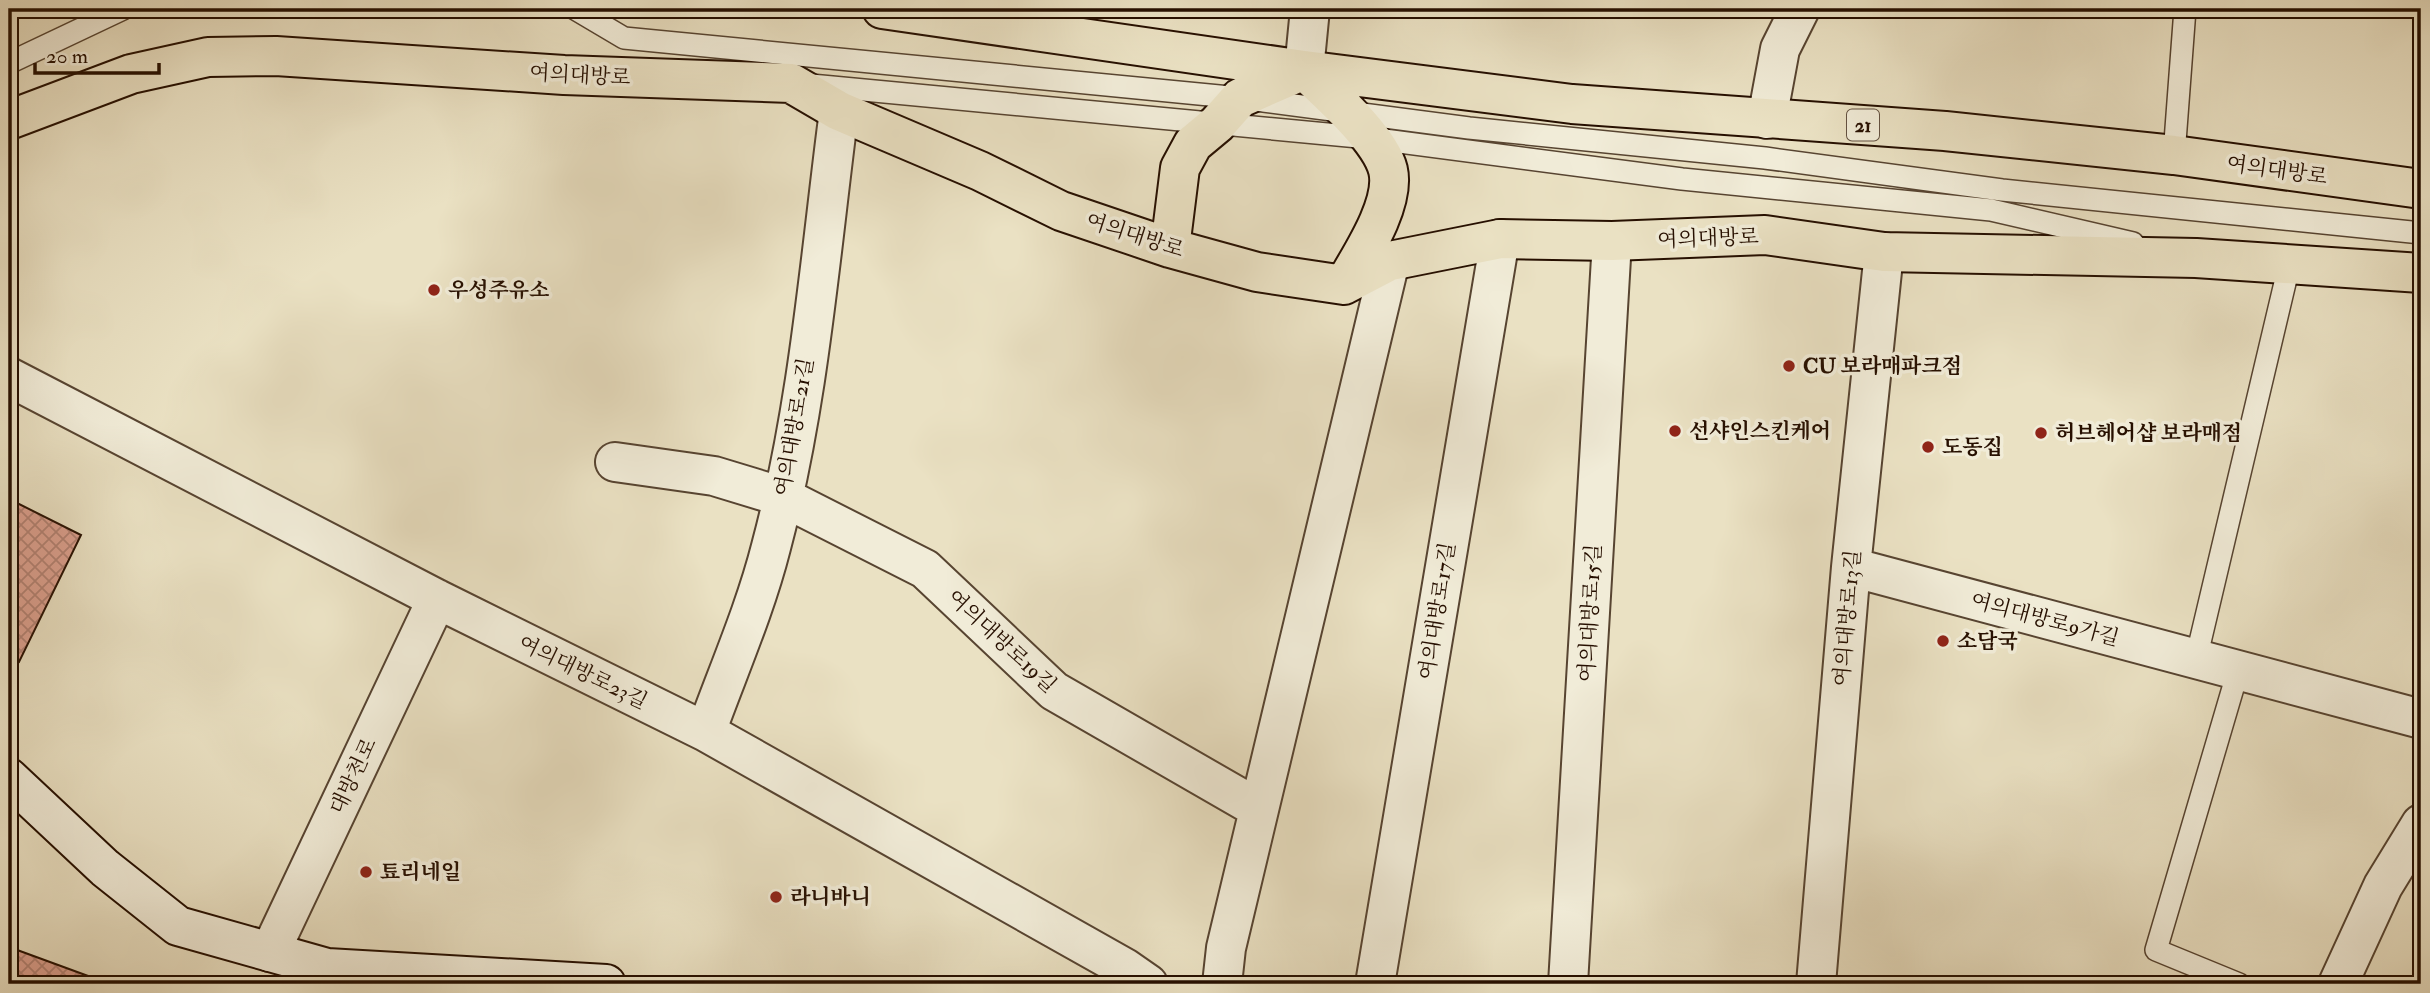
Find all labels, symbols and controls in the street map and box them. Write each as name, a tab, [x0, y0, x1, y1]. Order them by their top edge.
scale bar	[35, 32, 159, 76]
text: 20 m	[46, 43, 88, 70]
street label: 여의대방로	[529, 59, 631, 92]
road number: 21	[1847, 110, 1879, 140]
street label: 여의대방로	[2225, 150, 2329, 191]
street label: 여의대방로	[1082, 207, 1187, 264]
street label: 여의대방로	[1657, 223, 1759, 254]
place label: 우성주유소	[448, 277, 549, 304]
marker: 우성주유소	[426, 282, 442, 298]
place label: CU 보라매파크점	[1803, 353, 1962, 380]
street label: 여의대방로21길	[769, 356, 820, 498]
marker: CU 보라매파크점	[1781, 358, 1797, 374]
place label: 선샤인스킨케어	[1689, 418, 1831, 445]
place label: 허브헤어샵 보라매점	[2055, 420, 2242, 447]
marker: 선샤인스킨케어	[1667, 423, 1683, 439]
marker: 허브헤어샵 보라매점	[2033, 425, 2049, 441]
place label: 도동집	[1942, 434, 2003, 461]
marker: 도동집	[1920, 439, 1936, 455]
street label: 여의대방로17길	[1413, 540, 1462, 682]
street label: 여의대방로15길	[1573, 543, 1608, 683]
street label: 여의대방로13길	[1828, 548, 1867, 688]
street label: 여의대방로19길	[941, 584, 1062, 699]
street label: 여의대방로9가길	[1968, 587, 2122, 652]
place label: 소담국	[1957, 628, 2018, 655]
street label: 여의대방로23길	[514, 630, 652, 715]
marker: 소담국	[1935, 633, 1951, 649]
street label: 대방천로	[324, 734, 383, 819]
place label: 툐리네일	[380, 859, 461, 886]
marker: 툐리네일	[358, 864, 374, 880]
place label: 라니바니	[790, 884, 871, 911]
marker: 라니바니	[768, 889, 784, 905]

